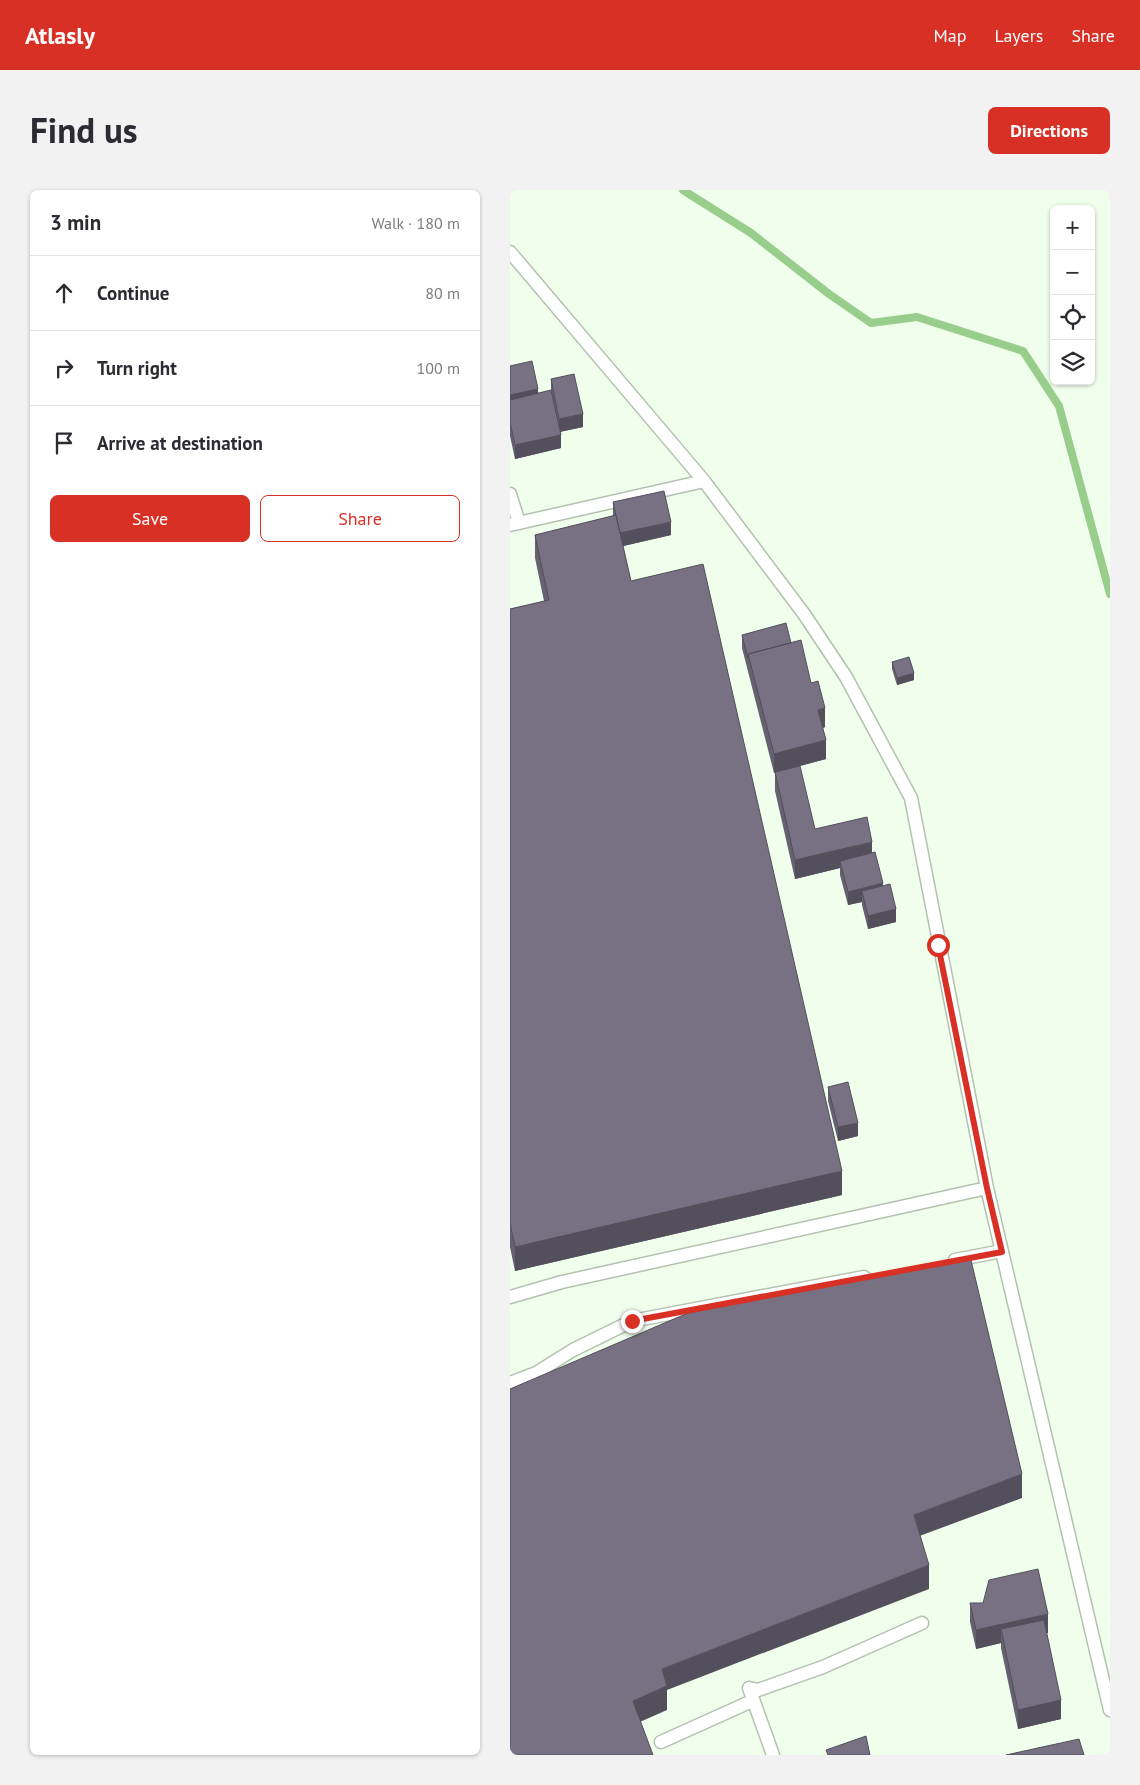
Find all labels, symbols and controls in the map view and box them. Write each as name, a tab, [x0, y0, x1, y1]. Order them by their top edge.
text: Atlasly	[25, 20, 95, 51]
text: Map	[934, 24, 966, 47]
text: Layers	[994, 24, 1043, 47]
text: Share	[1071, 24, 1115, 47]
text: Find us	[30, 107, 138, 153]
button: Directions	[988, 107, 1110, 154]
map controls	[1050, 205, 1095, 385]
button: +	[1050, 205, 1095, 250]
text: 3 min	[50, 209, 101, 236]
text: Walk · 180 m	[371, 213, 460, 233]
button: −	[1050, 250, 1095, 295]
icon: ahead	[50, 279, 78, 307]
text: Continue	[97, 281, 169, 305]
text: 80 m	[425, 283, 460, 303]
button: locate	[1050, 295, 1095, 340]
button: layers	[1050, 340, 1095, 385]
icon: right	[50, 354, 78, 382]
text: Turn right	[97, 356, 177, 380]
text: 100 m	[417, 358, 460, 378]
icon: arrive	[50, 429, 78, 457]
text: Arrive at destination	[97, 431, 263, 455]
button: Save	[50, 495, 250, 542]
button: Share	[260, 495, 460, 542]
route start	[927, 934, 950, 957]
route end	[621, 1310, 644, 1333]

